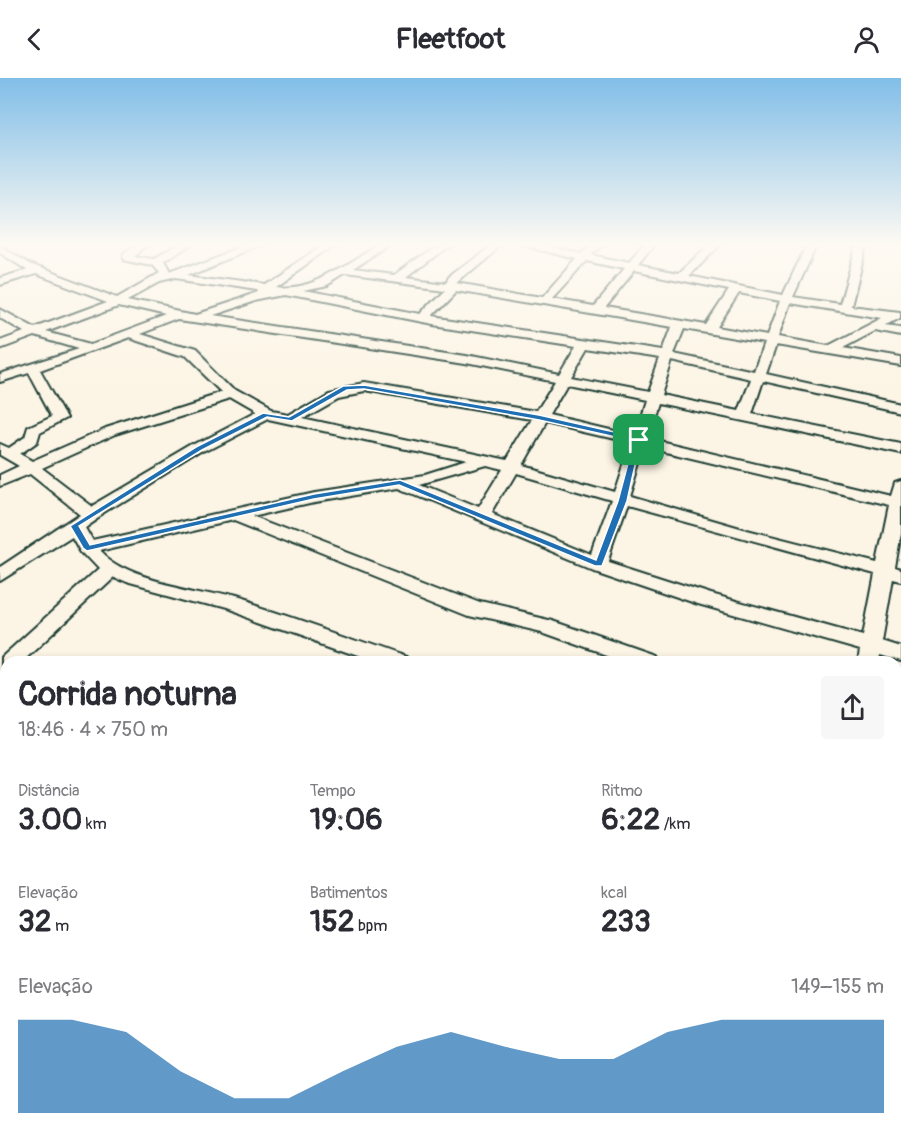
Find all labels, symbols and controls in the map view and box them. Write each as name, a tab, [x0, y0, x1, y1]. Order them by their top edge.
icon: back	[18, 23, 51, 56]
text: Fleetfoot	[396, 23, 505, 56]
icon: person	[850, 23, 883, 56]
pin	[613, 414, 664, 465]
icon: arrive	[622, 423, 655, 456]
text: Corrida noturna	[18, 674, 237, 715]
button: share	[821, 676, 884, 739]
text: 18:46 · 4 × 750 m	[18, 717, 168, 742]
text: Distância	[18, 781, 79, 801]
text: Tempo	[310, 781, 356, 801]
text: Ritmo	[601, 781, 643, 801]
text: 3.00	[18, 801, 82, 838]
text: 19:06	[310, 801, 383, 838]
text: 6:22	[601, 801, 660, 838]
text: km	[82, 814, 107, 834]
text: /km	[660, 814, 690, 834]
text: Elevação	[18, 883, 78, 903]
text: Batimentos	[310, 883, 387, 903]
text: kcal	[601, 883, 627, 903]
text: 32	[18, 903, 52, 940]
text: 152	[310, 903, 354, 940]
text: 233	[601, 903, 651, 940]
text: m	[52, 916, 69, 936]
text: bpm	[354, 916, 388, 936]
text: Elevação	[18, 974, 93, 999]
text: 149–155 m	[791, 974, 884, 999]

